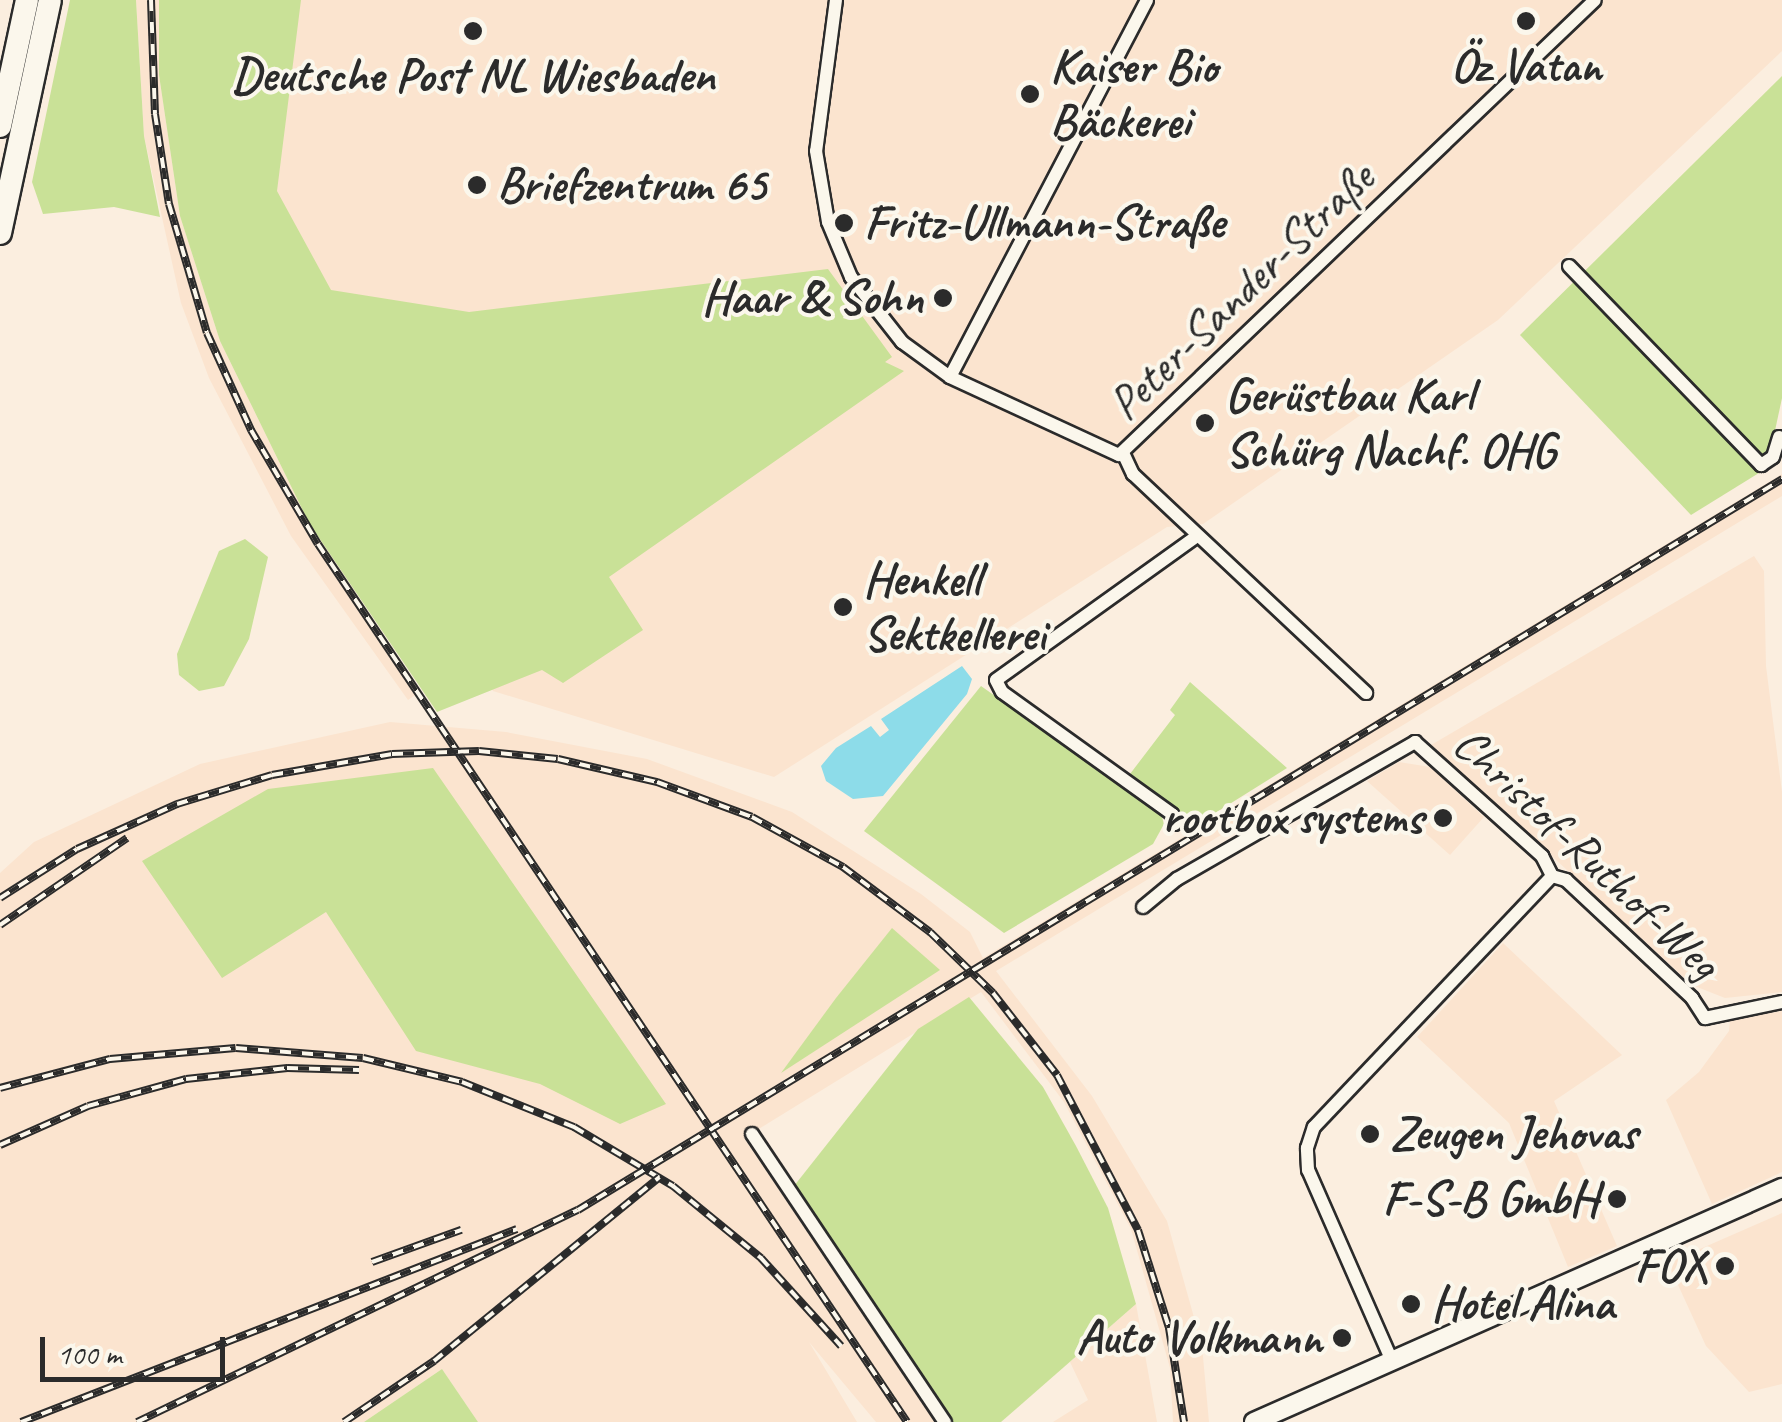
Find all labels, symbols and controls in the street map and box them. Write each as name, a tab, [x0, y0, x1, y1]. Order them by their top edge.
marker: Öz Vatan	[1515, 10, 1537, 32]
marker: Deutsche Post NL Wiesbaden	[462, 20, 484, 42]
place label: Kaiser Bio Bäckerei	[1050, 37, 1217, 150]
place label: Öz Vatan	[1451, 37, 1601, 95]
place label: Deutsche Post NL Wiesbaden	[230, 47, 716, 105]
marker: Kaiser Bio Bäckerei	[1019, 83, 1041, 105]
street label: Peter-Sander-Straße	[1096, 150, 1386, 432]
place label: Briefzentrum 65	[497, 156, 766, 214]
marker: Briefzentrum 65	[466, 174, 488, 196]
place label: Fritz-Ullmann-Straße	[864, 194, 1224, 252]
marker: Fritz-Ullmann-Straße	[833, 212, 855, 234]
place label: Haar & Sohn	[701, 269, 923, 327]
marker: Haar & Sohn	[932, 287, 954, 309]
place label: Gerüstbau Karl Schürg Nachf. OHG	[1225, 366, 1554, 479]
marker: Gerüstbau Karl Schürg Nachf. OHG	[1194, 412, 1216, 434]
place label: Henkell Sektkellerei	[863, 550, 1045, 663]
marker: Henkell Sektkellerei	[832, 596, 854, 618]
street label: Christof-Ruthof-Weg	[1442, 715, 1732, 991]
place label: rootbox systems	[1160, 789, 1423, 847]
marker: rootbox systems	[1432, 807, 1454, 829]
place label: Zeugen Jehovas	[1390, 1105, 1638, 1163]
marker: Zeugen Jehovas	[1359, 1123, 1381, 1145]
place label: F-S-B GmbH	[1383, 1170, 1597, 1228]
marker: F-S-B GmbH	[1606, 1188, 1628, 1210]
place label: FOX	[1634, 1237, 1705, 1295]
marker: FOX	[1714, 1255, 1736, 1277]
place label: Hotel Alina	[1431, 1275, 1612, 1333]
marker: Hotel Alina	[1400, 1293, 1422, 1315]
place label: Auto Volkmann	[1078, 1309, 1322, 1367]
scale bar	[45, 1317, 230, 1379]
marker: Auto Volkmann	[1331, 1327, 1353, 1349]
text: 100 m	[57, 1335, 122, 1373]

